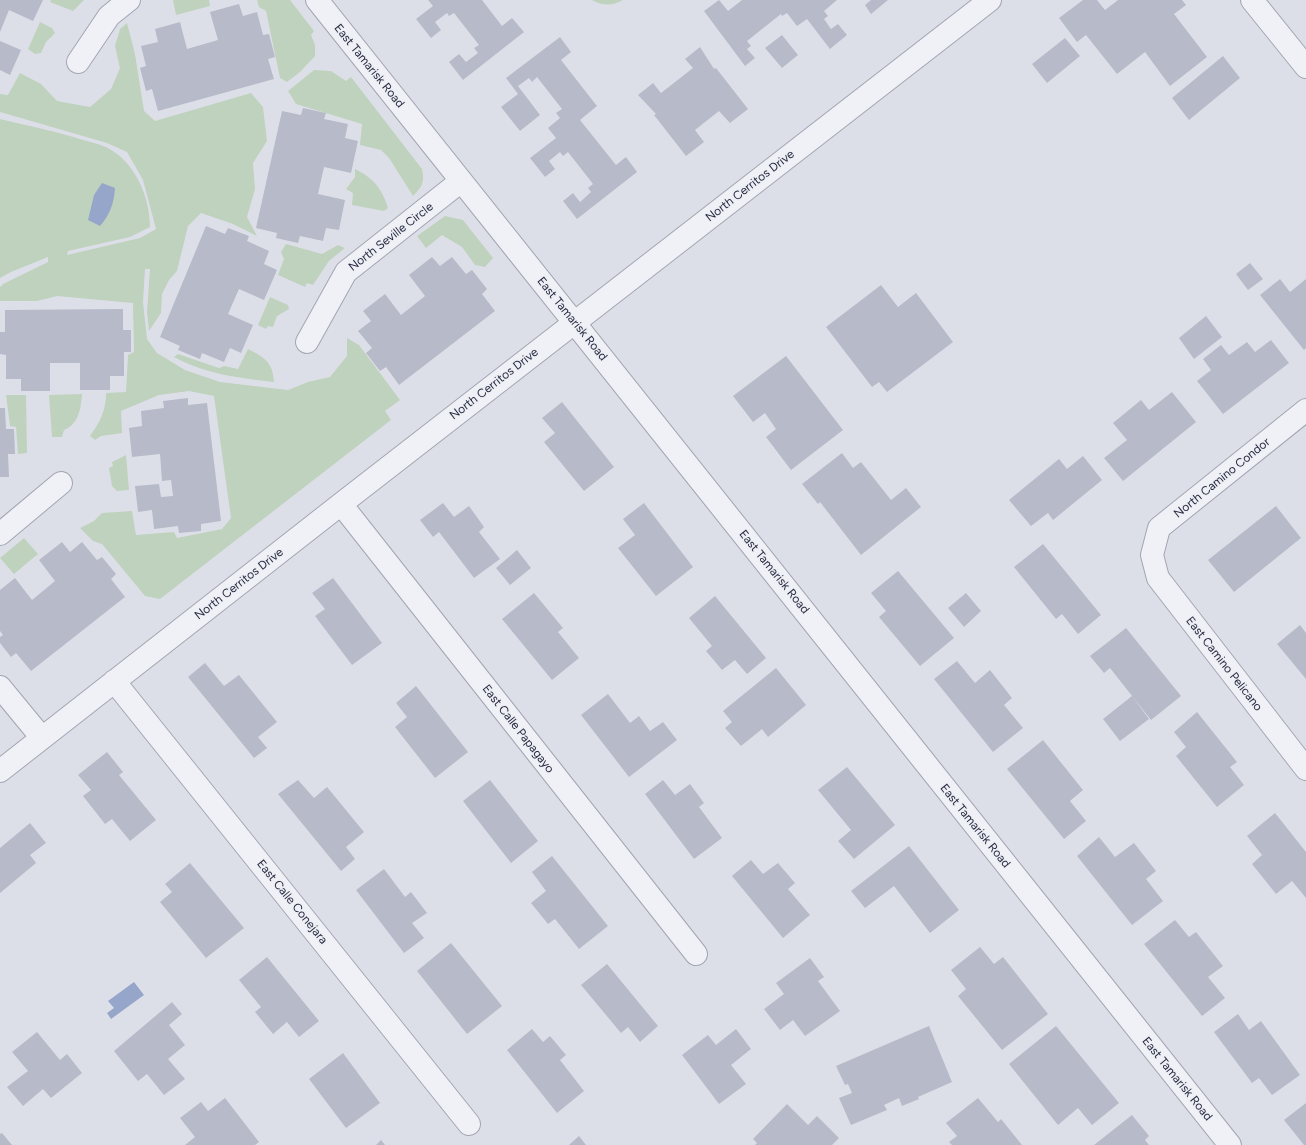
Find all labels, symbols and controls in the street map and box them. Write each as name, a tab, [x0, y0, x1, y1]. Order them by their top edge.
street label: East Tamarisk Road	[331, 21, 407, 111]
street label: North Cerritos Drive	[703, 147, 797, 225]
street label: North Seville Circle	[346, 200, 436, 274]
street label: East Tamarisk Road	[534, 274, 610, 364]
street label: North Cerritos Drive	[447, 345, 541, 423]
street label: North Camino Condor	[1171, 435, 1273, 521]
street label: East Tamarisk Road	[736, 527, 812, 617]
street label: North Cerritos Drive	[192, 545, 286, 623]
street label: East Camino Pelicano	[1183, 614, 1265, 714]
street label: East Calle Papagayo	[479, 682, 557, 776]
street label: East Tamarisk Road	[937, 781, 1013, 871]
street label: East Calle Conejara	[254, 857, 330, 947]
street label: East Tamarisk Road	[1139, 1034, 1215, 1124]

